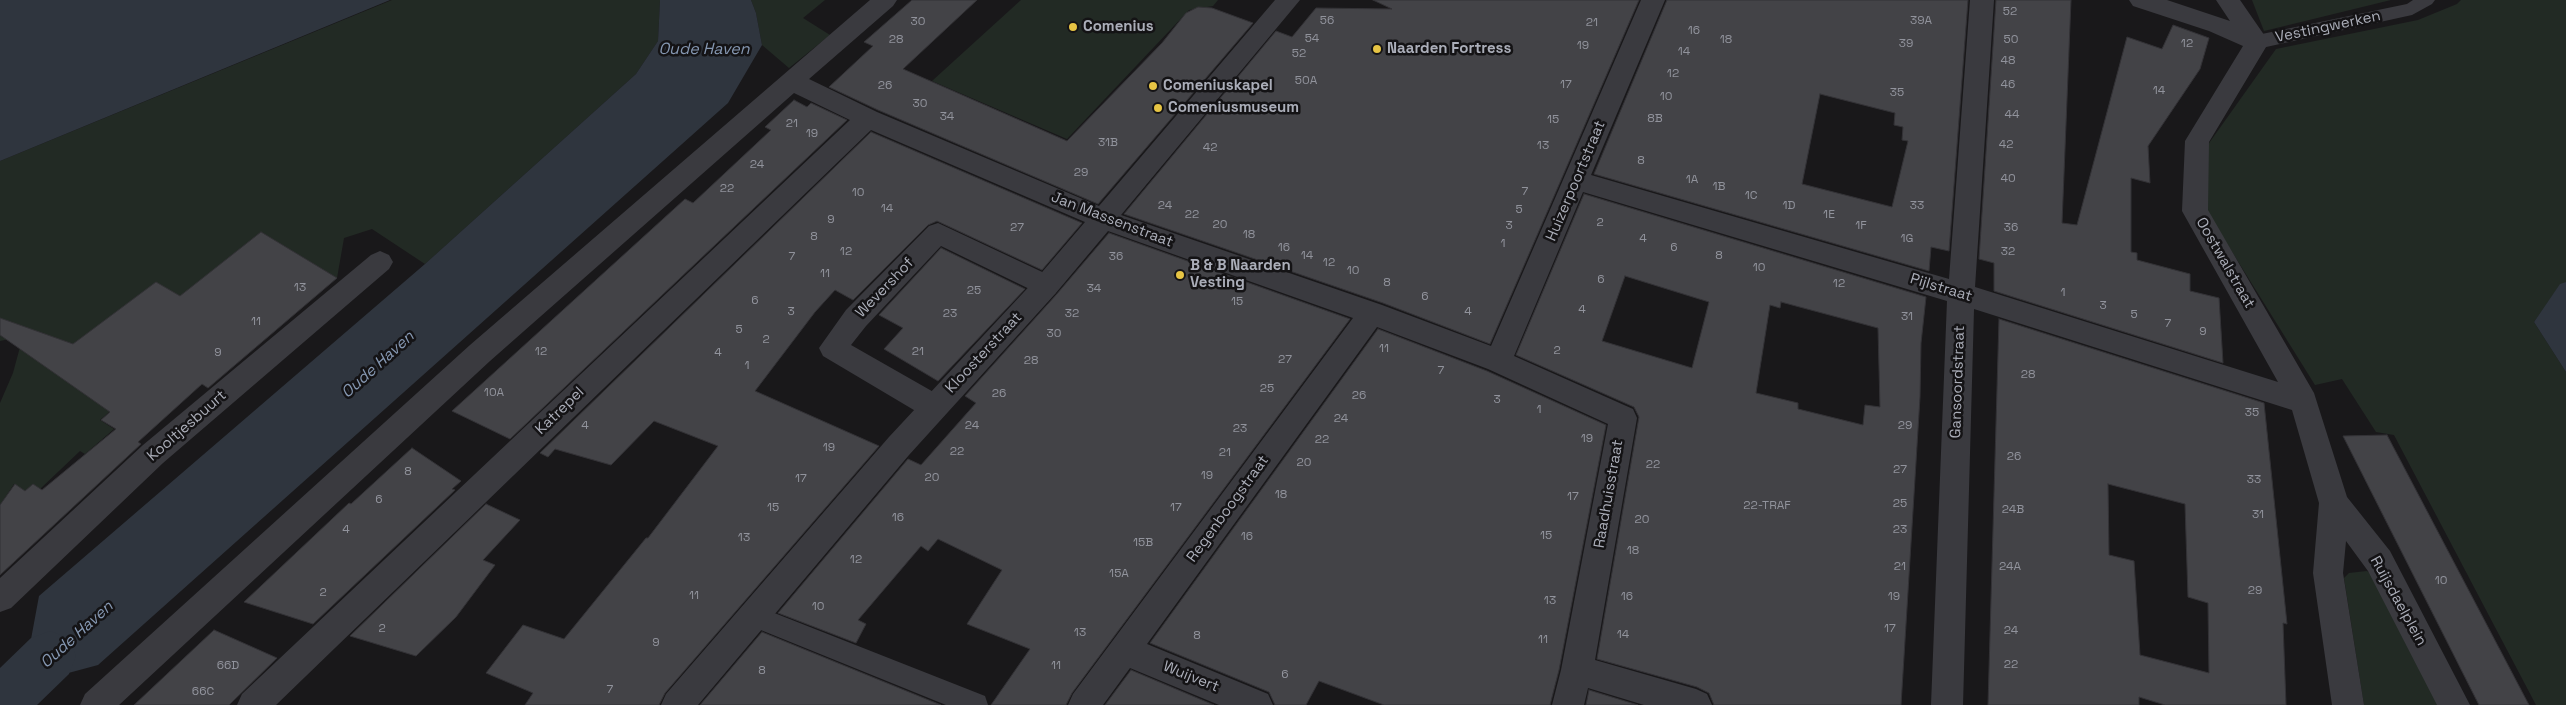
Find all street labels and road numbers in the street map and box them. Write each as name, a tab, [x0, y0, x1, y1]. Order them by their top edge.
street label: Vestingwerken	[2274, 7, 2382, 47]
street label: Huizerpoortstraat	[1542, 118, 1610, 244]
street label: Jan Massenstraat	[1048, 188, 1176, 252]
street label: Oostwalstraat	[2192, 214, 2258, 312]
street label: Wevershof	[852, 254, 918, 322]
street label: Pijlstraat	[1908, 270, 1974, 306]
street label: Kloosterstraat	[942, 309, 1026, 397]
street label: Gansoordstraat	[1947, 325, 1969, 439]
street label: Katrepel	[532, 383, 588, 439]
street label: Kooltjesbuurt	[144, 387, 230, 465]
street label: Raadhuisstraat	[1591, 438, 1627, 550]
street label: Regenboogstraat	[1183, 452, 1273, 566]
street label: Ruijsdaelplein	[2366, 553, 2430, 649]
street label: Wuijvert	[1160, 658, 1222, 696]

